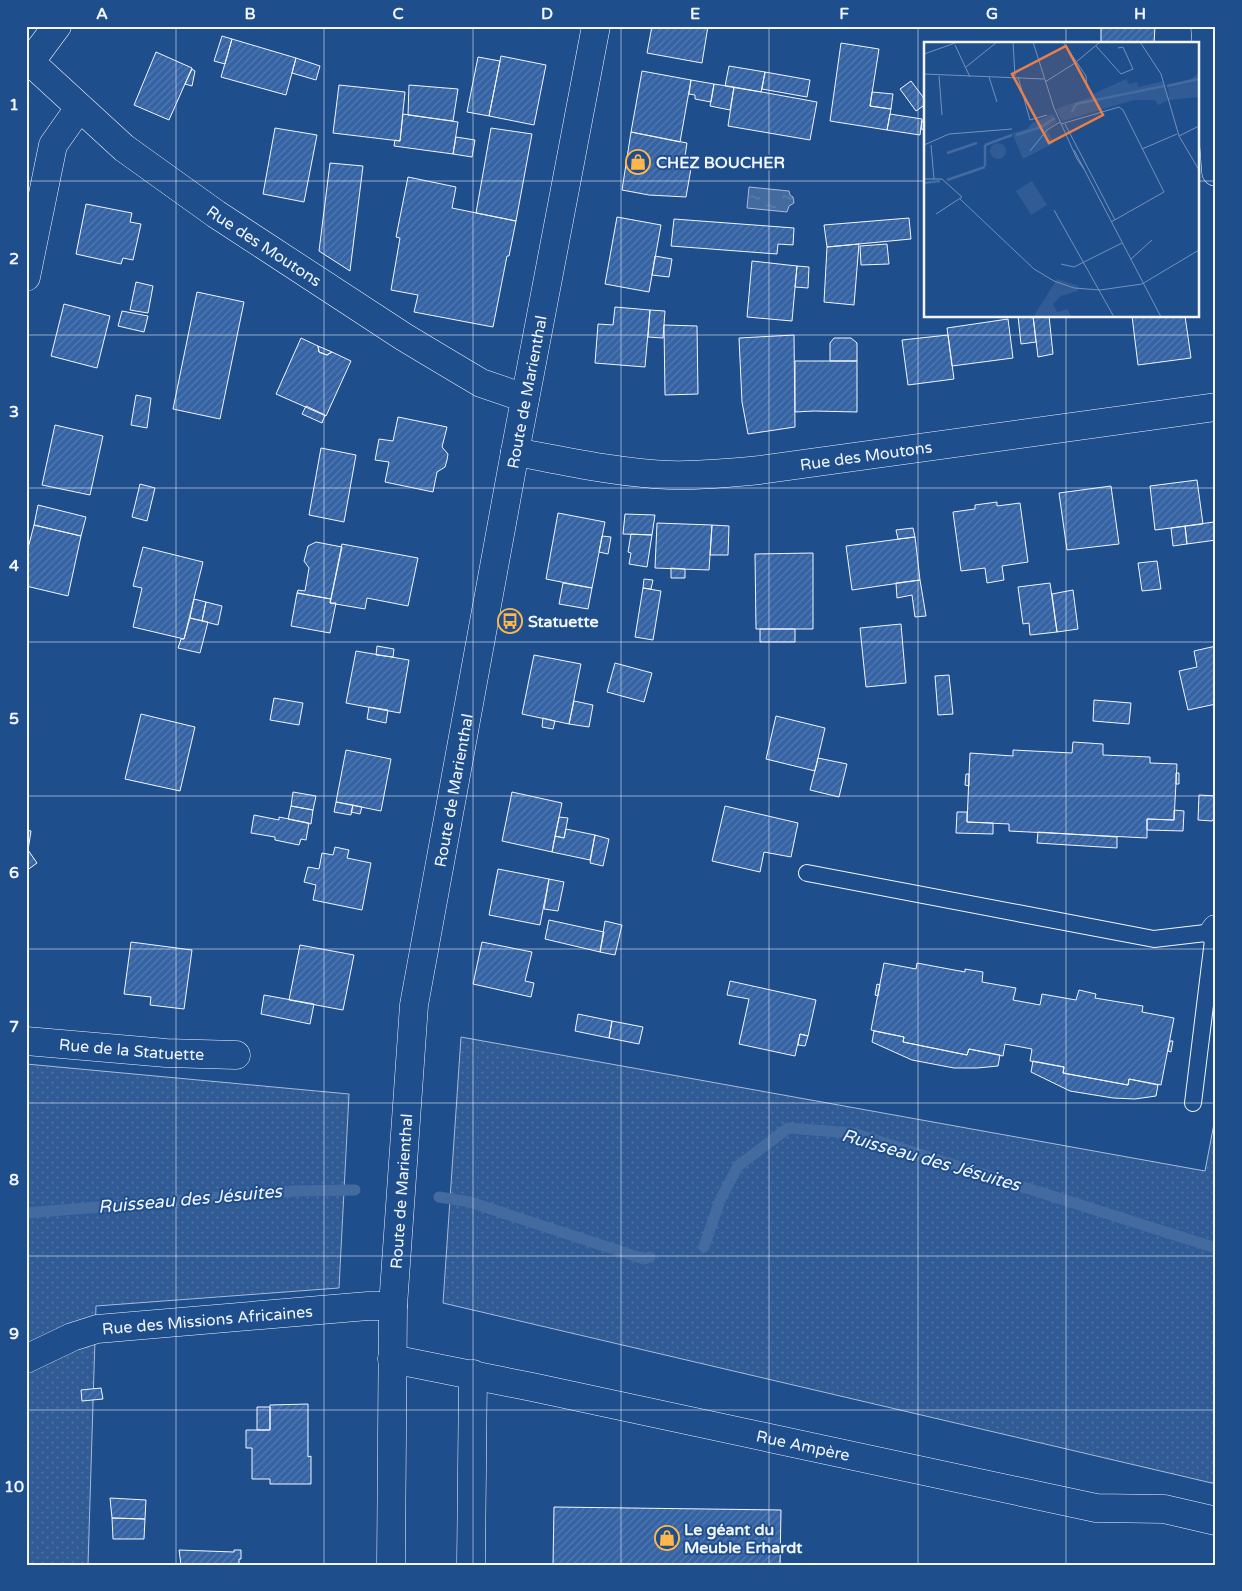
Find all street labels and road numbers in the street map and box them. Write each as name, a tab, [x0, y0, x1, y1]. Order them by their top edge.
street label: Rue des Moutons	[202, 201, 325, 291]
street label: Route de Marienthal	[503, 314, 552, 470]
street label: Rue des Moutons	[799, 437, 933, 475]
street label: Route de Marienthal	[430, 712, 478, 869]
street label: Rue de la Statuette	[58, 1035, 204, 1065]
street label: Route de Marienthal	[387, 1113, 417, 1270]
street label: Rue des Missions Africaines	[101, 1302, 314, 1340]
street label: Rue Ampère	[754, 1426, 851, 1466]

